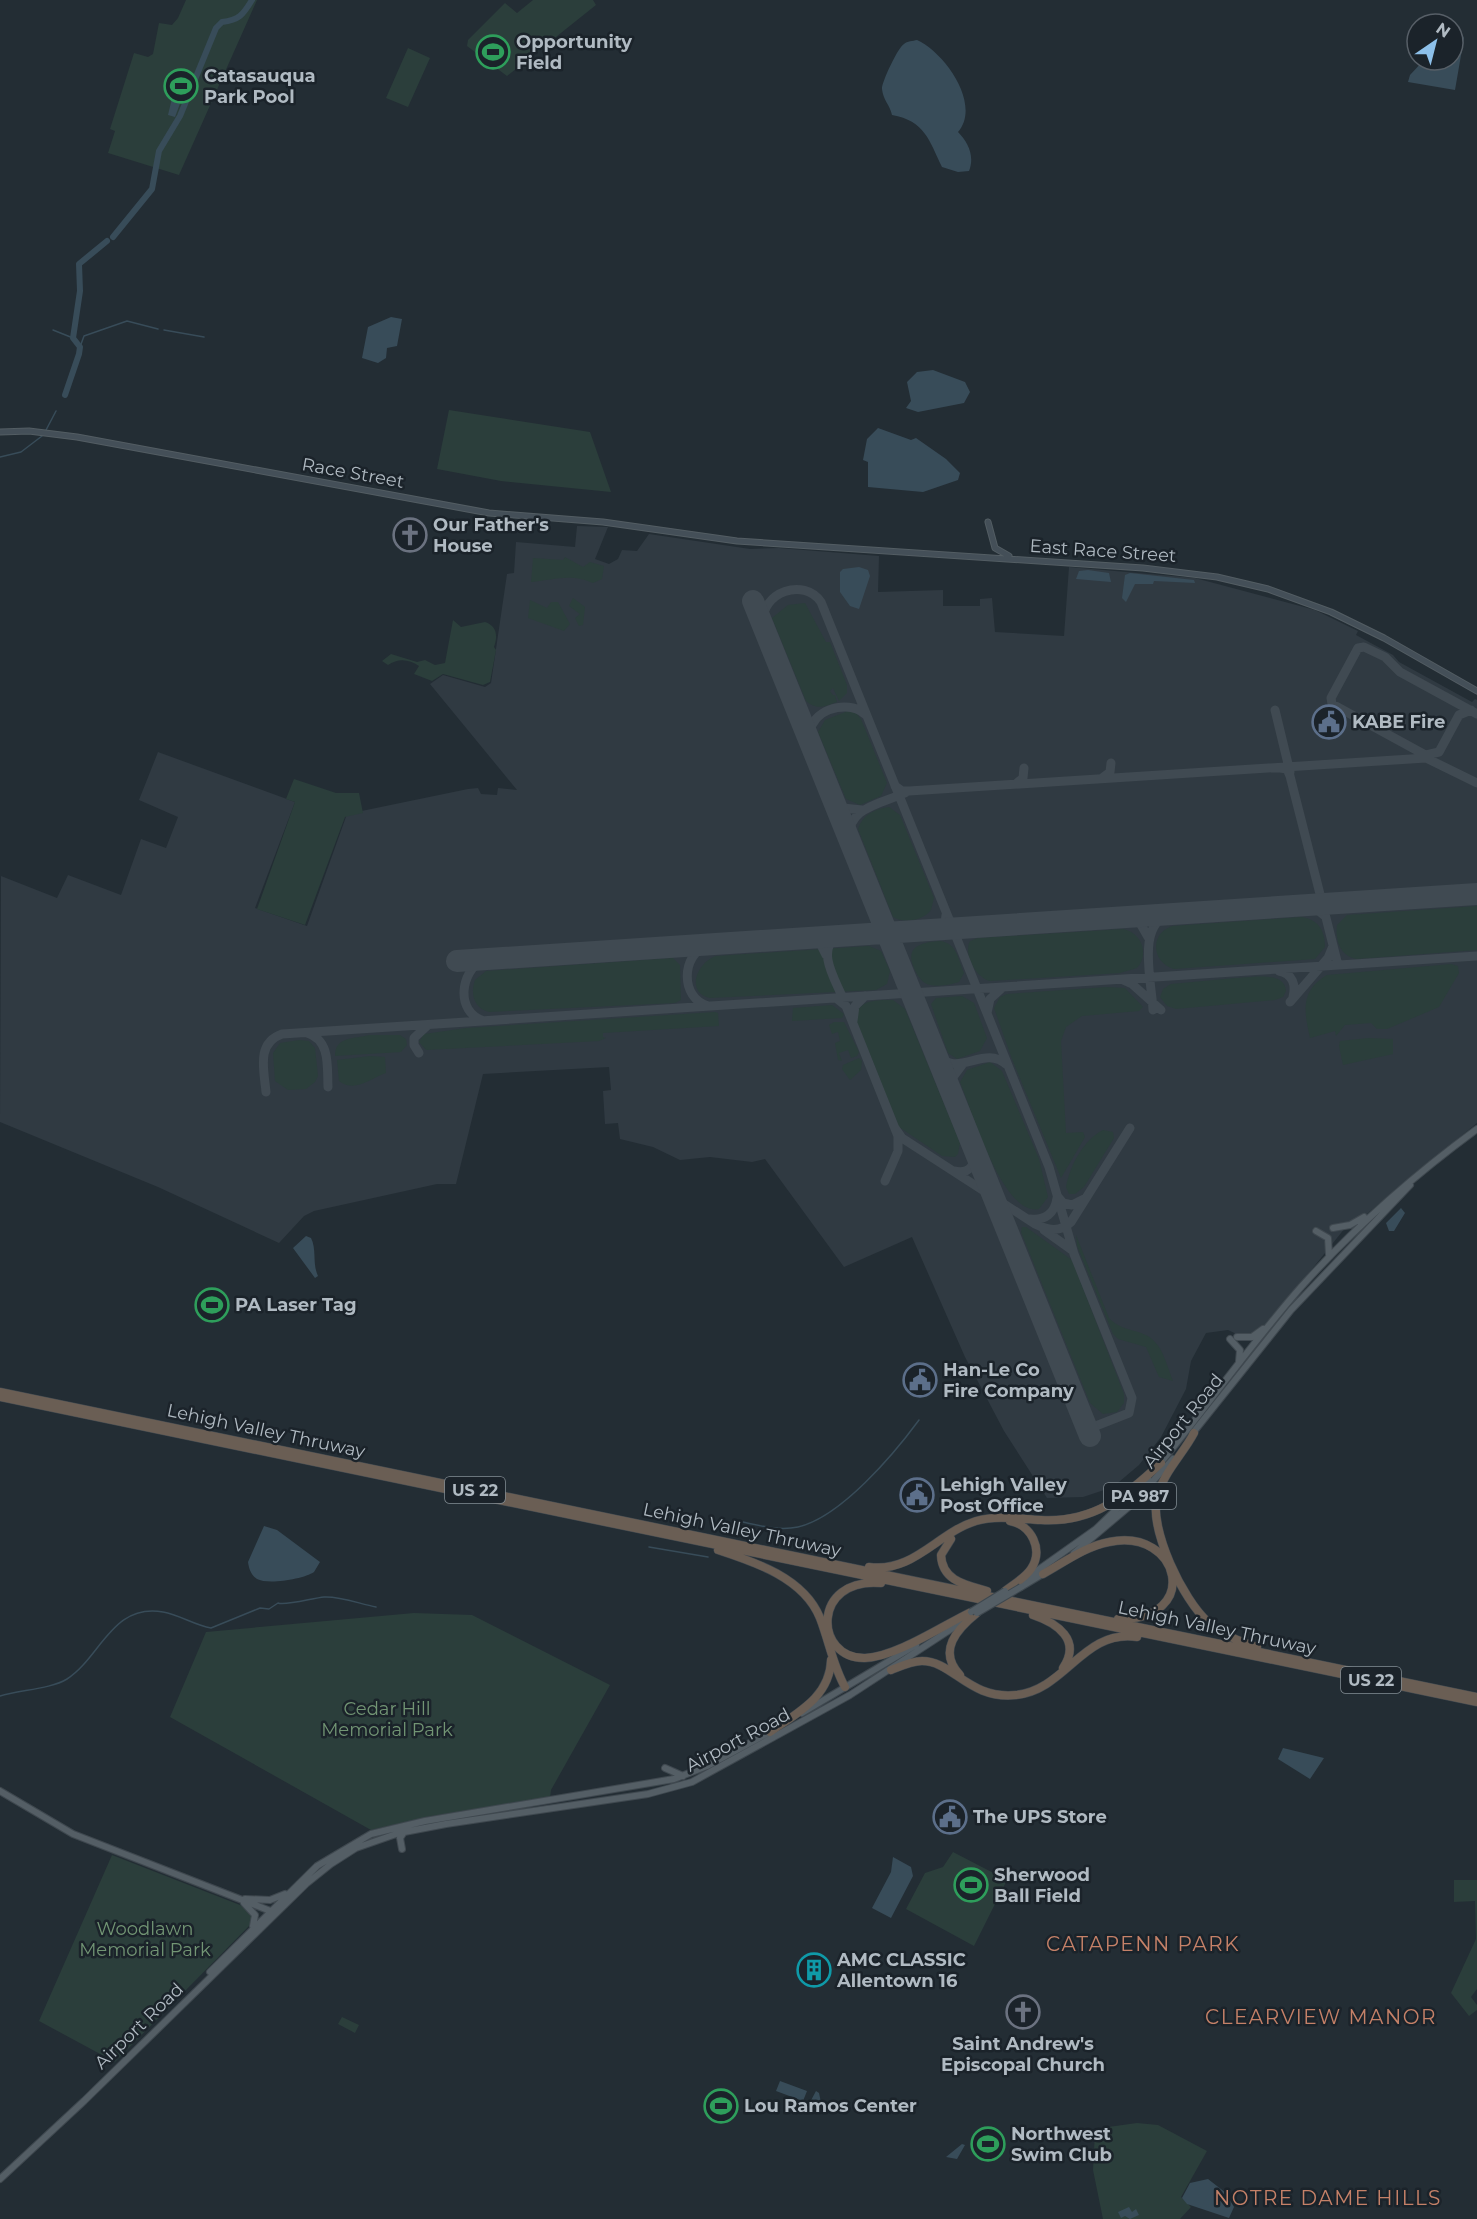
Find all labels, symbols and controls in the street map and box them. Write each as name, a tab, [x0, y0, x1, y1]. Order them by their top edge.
north arrow	[1405, 12, 1465, 72]
text: N	[1433, 19, 1454, 42]
place label: Opportunity Field	[516, 31, 632, 74]
sports icon: Opportunity Field	[475, 34, 511, 70]
place label: Catasauqua Park Pool	[204, 65, 316, 108]
sports icon: Catasauqua Park Pool	[163, 68, 199, 104]
street label: Race Street	[300, 453, 406, 493]
place label: Our Father's House	[433, 514, 549, 557]
church icon: Our Father's House	[392, 517, 428, 553]
street label: East Race Street	[1029, 535, 1177, 567]
public building icon: KABE Fire	[1311, 704, 1347, 740]
place label: KABE Fire	[1352, 711, 1445, 733]
sports icon: PA Laser Tag	[194, 1287, 230, 1323]
place label: PA Laser Tag	[235, 1294, 356, 1316]
place label: Han-Le Co Fire Company	[943, 1359, 1074, 1402]
public building icon: Han-Le Co Fire Company	[902, 1362, 938, 1398]
street label: Airport Road	[1138, 1369, 1228, 1473]
street label: Lehigh Valley Thruway	[165, 1399, 367, 1463]
place label: Lehigh Valley Post Office	[940, 1474, 1067, 1517]
road number: US 22	[445, 1477, 505, 1503]
public building icon: Lehigh Valley Post Office	[899, 1477, 935, 1513]
road number: PA 987	[1104, 1483, 1176, 1509]
street label: Lehigh Valley Thruway	[641, 1498, 843, 1562]
street label: Lehigh Valley Thruway	[1116, 1596, 1318, 1660]
road number: US 22	[1341, 1667, 1401, 1693]
park label: Cedar Hill Memorial Park	[321, 1698, 453, 1741]
street label: Airport Road	[682, 1703, 794, 1777]
public building icon: The UPS Store	[932, 1799, 968, 1835]
place label: The UPS Store	[973, 1806, 1107, 1828]
place label: Sherwood Ball Field	[994, 1864, 1090, 1907]
sports icon: Sherwood Ball Field	[953, 1867, 989, 1903]
park label: Woodlawn Memorial Park	[79, 1918, 211, 1961]
district label: CATAPENN PARK	[1046, 1932, 1240, 1956]
place label: AMC CLASSIC Allentown 16	[836, 1949, 966, 1992]
building icon: AMC CLASSIC Allentown 16	[796, 1952, 832, 1988]
street label: Airport Road	[90, 1978, 188, 2074]
church icon: Saint Andrew's Episcopal Church	[1005, 1994, 1041, 2030]
district label: CLEARVIEW MANOR	[1205, 2005, 1437, 2029]
place label: Saint Andrew's Episcopal Church	[941, 2033, 1105, 2076]
sports icon: Lou Ramos Center	[703, 2088, 739, 2124]
place label: Lou Ramos Center	[744, 2095, 917, 2117]
place label: Northwest Swim Club	[1011, 2123, 1112, 2166]
sports icon: Northwest Swim Club	[970, 2126, 1006, 2162]
district label: NOTRE DAME HILLS	[1214, 2186, 1442, 2210]

